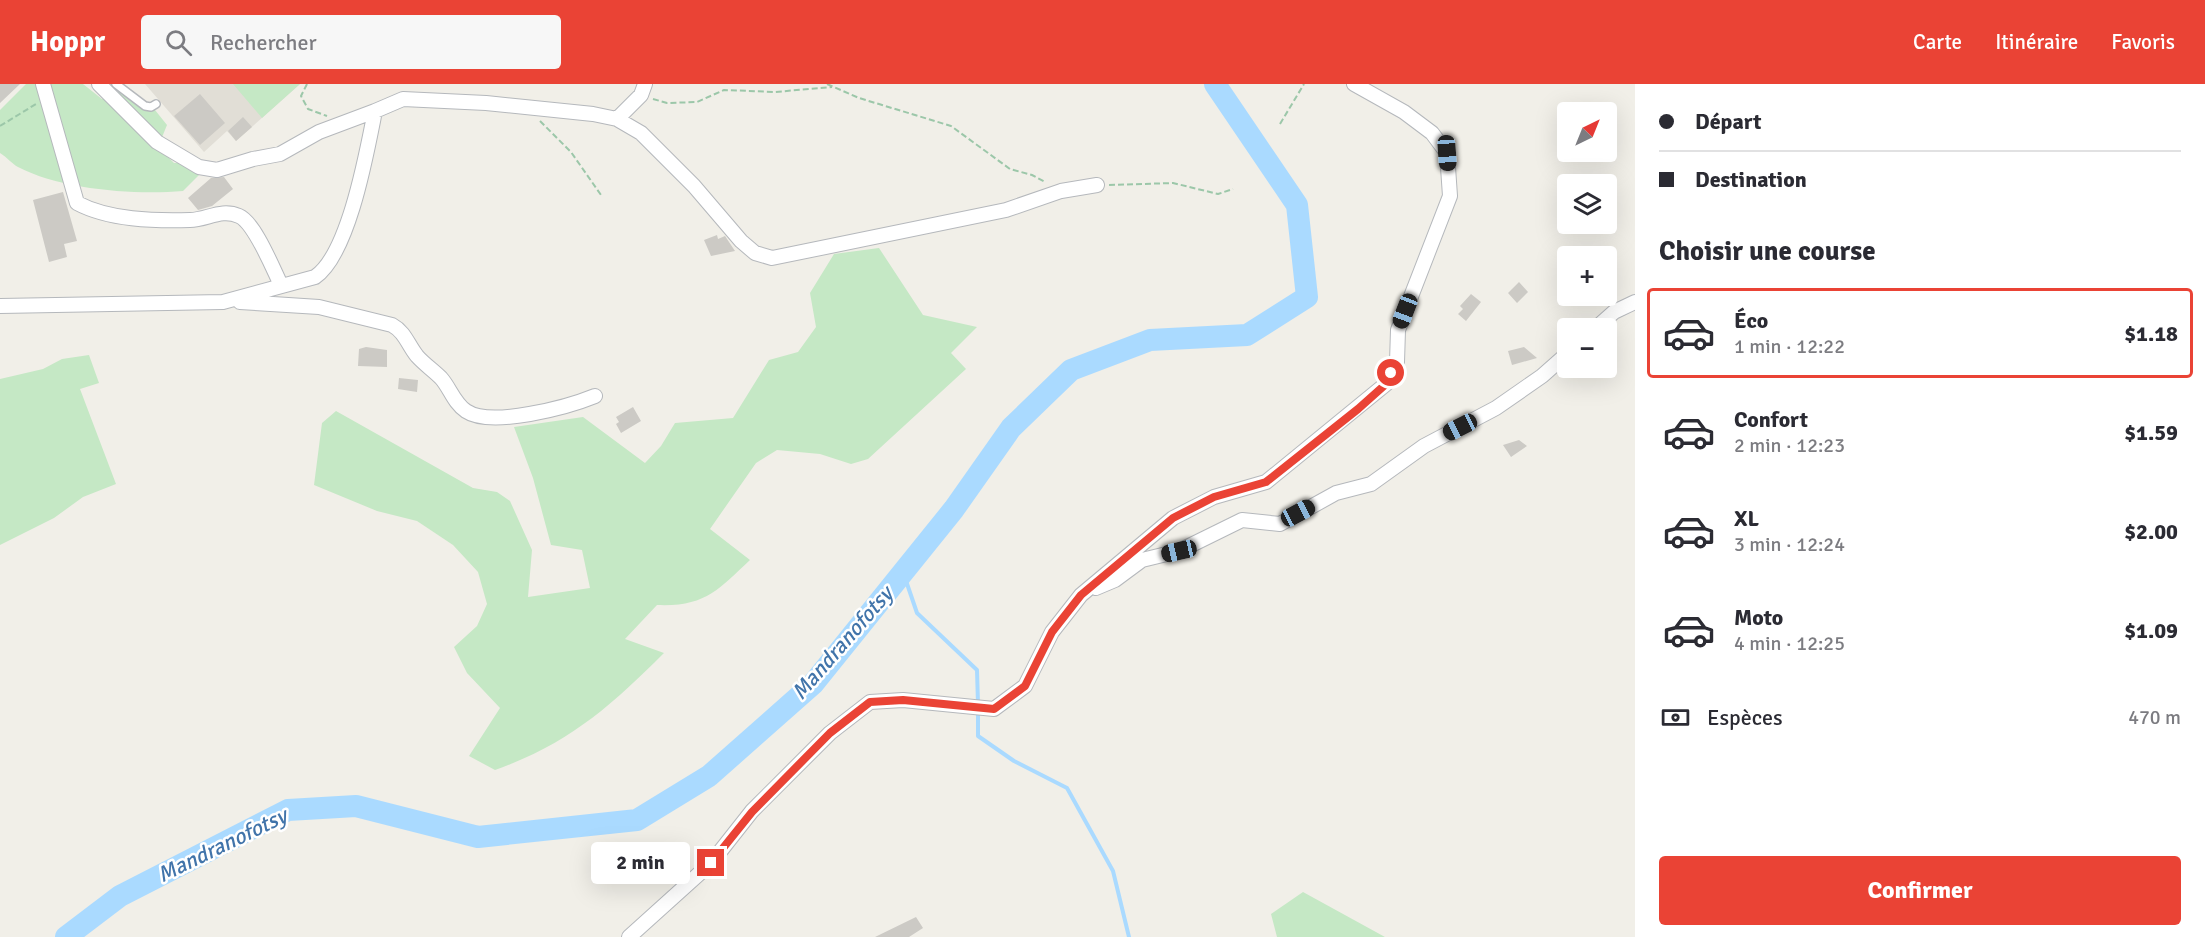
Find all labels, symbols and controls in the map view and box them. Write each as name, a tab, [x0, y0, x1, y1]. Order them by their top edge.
search box	[141, 15, 561, 69]
text: Hoppr	[30, 25, 105, 59]
icon: search	[162, 26, 195, 59]
text: Rechercher	[210, 29, 317, 56]
text: Carte	[1913, 29, 1962, 55]
text: Itinéraire	[1995, 29, 2078, 55]
text: Favoris	[2111, 29, 2175, 55]
north arrow	[1557, 102, 1617, 162]
map controls	[1557, 102, 1617, 378]
text: Départ	[1695, 108, 1762, 135]
car	[1437, 134, 1457, 172]
text: Destination	[1695, 166, 1807, 193]
button: layers	[1557, 174, 1617, 234]
text: Choisir une course	[1659, 235, 1876, 268]
button: +	[1557, 246, 1617, 306]
car	[1390, 291, 1420, 331]
icon: car	[1662, 306, 1716, 360]
text: Éco	[1734, 307, 1768, 334]
button: −	[1557, 318, 1617, 378]
text: $1.18	[2124, 320, 2178, 347]
text: 1 min · 12:22	[1734, 334, 1845, 359]
route start	[1377, 359, 1404, 386]
icon: car	[1662, 405, 1716, 459]
text: Confort	[1734, 406, 1808, 433]
car	[1440, 411, 1480, 443]
text: $1.59	[2124, 419, 2178, 446]
text: 2 min · 12:23	[1734, 433, 1845, 458]
car	[1278, 497, 1318, 529]
icon: car	[1662, 504, 1716, 558]
text: XL	[1734, 505, 1759, 532]
text: $2.00	[2124, 518, 2178, 545]
text: 3 min · 12:24	[1734, 532, 1845, 557]
car	[1159, 538, 1199, 564]
water label: Mandranofotsy	[786, 579, 900, 705]
icon: car	[1662, 603, 1716, 657]
text: Moto	[1734, 604, 1783, 631]
text: $1.09	[2124, 617, 2178, 644]
text: 4 min · 12:25	[1734, 631, 1845, 656]
icon: cash	[1659, 701, 1692, 734]
text: Espèces	[1707, 704, 1783, 731]
text: 470 m	[2128, 705, 2181, 730]
water label: Mandranofotsy	[153, 801, 294, 888]
callout: 2 min	[591, 842, 690, 884]
route end	[697, 849, 724, 876]
text: 2 min	[616, 850, 665, 875]
button: Confirmer	[1659, 856, 2181, 925]

